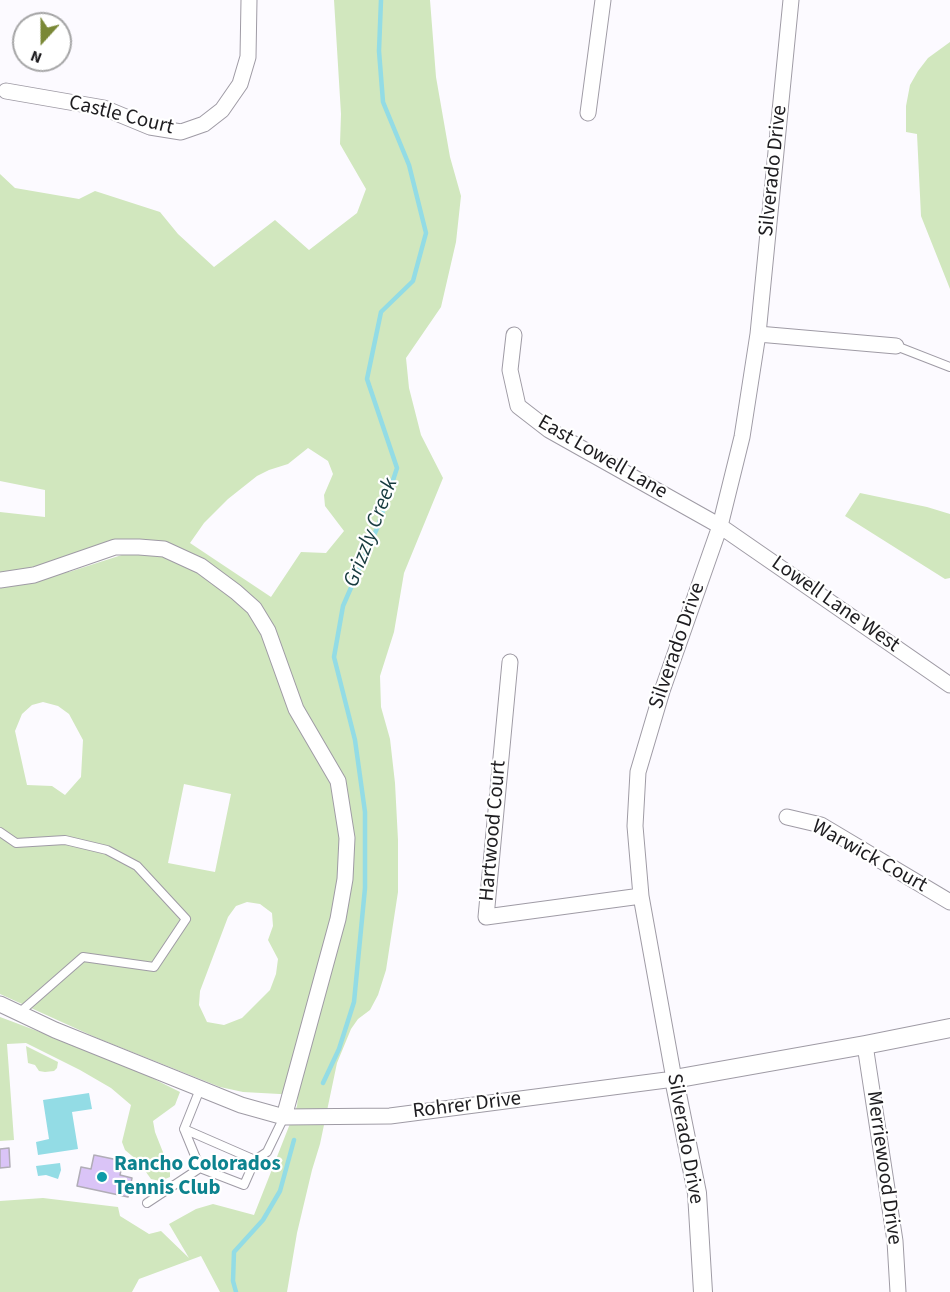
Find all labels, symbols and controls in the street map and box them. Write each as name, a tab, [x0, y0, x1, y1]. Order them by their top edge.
north arrow	[12, 12, 72, 72]
text: N	[27, 45, 45, 69]
street label: Castle Court	[66, 91, 176, 141]
street label: Silverado Drive	[755, 104, 793, 238]
street label: East Lowell Lane	[533, 411, 671, 505]
water label: Grizzly Creek	[339, 475, 405, 591]
street label: Lowell Lane West	[766, 551, 904, 659]
street label: Silverado Drive	[645, 579, 711, 713]
street label: Hartwood Court	[475, 759, 513, 903]
street label: Warwick Court	[807, 815, 931, 899]
street label: Silverado Drive	[660, 1072, 708, 1206]
street label: Rohrer Drive	[411, 1087, 523, 1125]
street label: Merriewood Drive	[860, 1089, 906, 1247]
place label: Rancho Colorados Tennis Club	[114, 1152, 281, 1202]
marker: Rancho Colorados Tennis Club	[95, 1170, 109, 1184]

